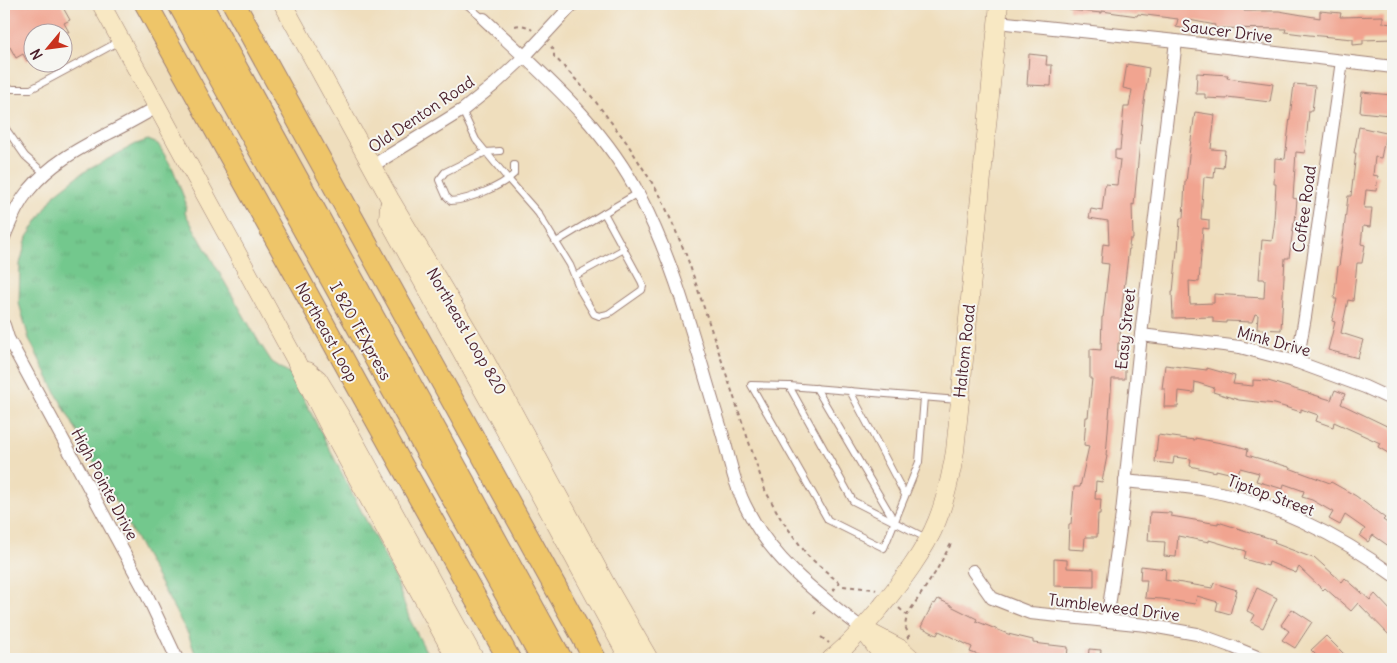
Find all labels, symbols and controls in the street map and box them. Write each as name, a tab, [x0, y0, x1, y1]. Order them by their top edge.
street label: Saucer Drive	[1180, 15, 1274, 47]
north arrow	[22, 22, 72, 72]
text: N	[26, 46, 47, 63]
street label: Old Denton Road	[364, 71, 478, 157]
street label: Coffee Road	[1288, 164, 1320, 254]
street label: Northeast Loop 820	[423, 264, 511, 398]
street label: I 820 TEXpress	[326, 278, 396, 384]
street label: Northeast Loop	[291, 279, 363, 385]
street label: Easy Street	[1111, 287, 1139, 370]
street label: Haltom Road	[949, 303, 979, 399]
street label: Mink Drive	[1235, 322, 1313, 360]
street label: High Pointe Drive	[67, 425, 143, 543]
street label: Tiptop Street	[1225, 470, 1318, 520]
street label: Tumbleweed Drive	[1047, 589, 1181, 625]

